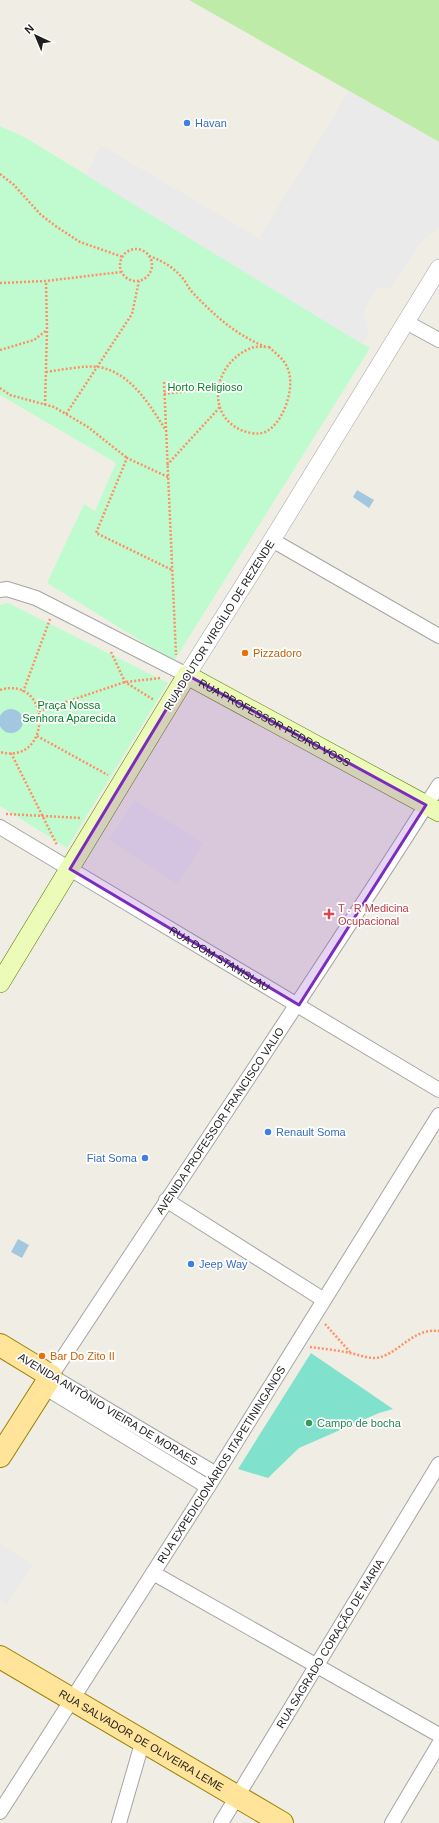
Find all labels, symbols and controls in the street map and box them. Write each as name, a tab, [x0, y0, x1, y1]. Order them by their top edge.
north arrow	[16, 16, 56, 56]
text: N	[22, 22, 36, 36]
place label: Havan	[195, 117, 227, 129]
marker: Havan	[182, 118, 192, 128]
park label: Horto Religioso	[167, 381, 243, 393]
street label: RUA DOUTOR VIRGÍLIO DE REZENDE	[161, 538, 277, 712]
place label: Pizzadoro	[253, 647, 302, 659]
marker: Pizzadoro	[240, 648, 250, 658]
street label: RUA PROFESSOR PEDRO VOSS	[197, 677, 352, 769]
park label: Praça Nossa Senhora Aparecida	[22, 699, 117, 724]
place label: T . R Medicina Ocupacional	[338, 902, 410, 927]
marker: T . R Medicina Ocupacional	[323, 908, 335, 920]
street label: RUA DOM STANISLAU	[167, 924, 272, 993]
street label: AVENIDA PROFESSOR FRANCISCO VALIO	[154, 1025, 286, 1216]
place label: Renault Soma	[276, 1126, 347, 1138]
marker: Renault Soma	[263, 1127, 273, 1137]
place label: Fiat Soma	[87, 1152, 138, 1164]
marker: Fiat Soma	[140, 1153, 150, 1163]
place label: Jeep Way	[199, 1258, 248, 1270]
marker: Jeep Way	[186, 1259, 196, 1269]
place label: Bar Do Zito II	[50, 1350, 115, 1362]
street label: AVENIDA ANTÔNIO VIEIRA DE MORAES	[16, 1351, 200, 1467]
marker: Bar Do Zito II	[37, 1351, 47, 1361]
street label: RUA EXPEDICIONÁRIOS ITAPETININGANOS	[155, 1364, 288, 1565]
place label: Campo de bocha	[317, 1417, 402, 1429]
marker: Campo de bocha	[304, 1418, 314, 1428]
street label: RUA SAGRADO CORAÇÃO DE MARIA	[274, 1556, 386, 1730]
street label: RUA SALVADOR DE OLIVEIRA LEME	[57, 1687, 226, 1793]

